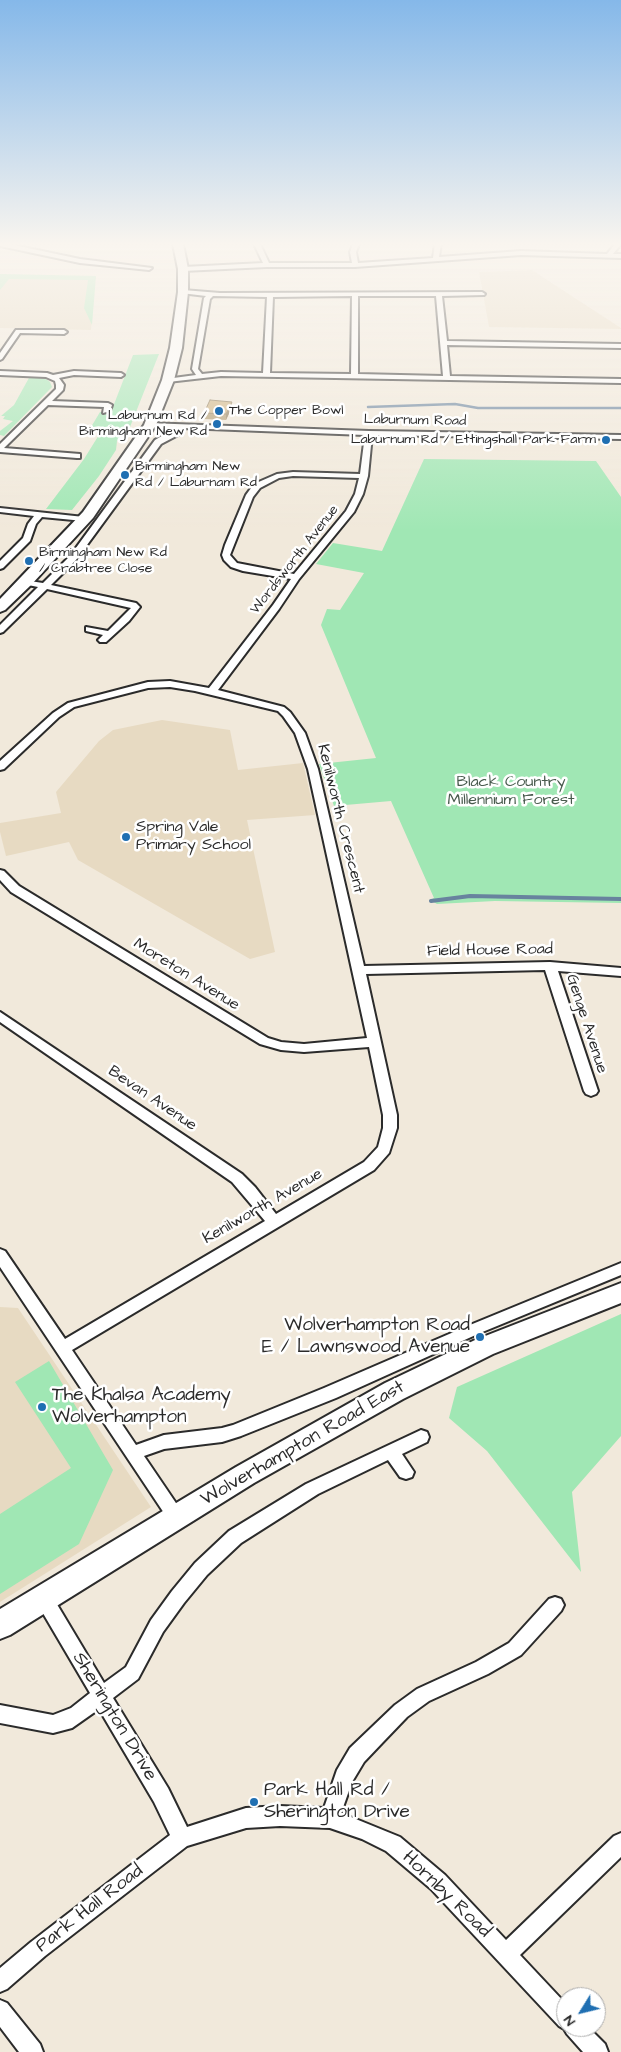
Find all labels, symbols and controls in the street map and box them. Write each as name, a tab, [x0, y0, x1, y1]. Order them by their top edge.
place label: The Copper Bowl	[229, 403, 343, 419]
marker: The Copper Bowl	[213, 405, 225, 417]
place label: Laburnum Rd / Birmingham New Rd	[79, 408, 207, 441]
street label: Laburnum Road	[364, 412, 466, 430]
marker: Laburnum Rd / Birmingham New Rd	[211, 418, 223, 430]
place label: Laburnum Rd / Ettingshall Park Farm	[351, 432, 596, 448]
marker: Laburnum Rd / Ettingshall Park Farm	[600, 434, 612, 446]
place label: Birmingham New Rd / Laburnam Rd	[135, 459, 257, 492]
marker: Birmingham New Rd / Laburnam Rd	[119, 469, 131, 481]
street label: Wordsworth Avenue	[247, 502, 343, 618]
place label: Birmingham New Rd / Crabtree Close	[39, 545, 167, 578]
marker: Birmingham New Rd / Crabtree Close	[23, 555, 35, 567]
street label: Kenilworth Crescent	[312, 742, 368, 896]
park label: Black Country Millennium Forest	[448, 773, 574, 811]
place label: Spring Vale Primary School	[136, 818, 251, 856]
marker: Spring Vale Primary School	[120, 831, 132, 843]
street label: Moreton Avenue	[129, 935, 243, 1015]
street label: Field House Road	[427, 940, 553, 962]
street label: Genge Avenue	[561, 972, 611, 1076]
street label: Bevan Avenue	[104, 1062, 200, 1136]
street label: Kenilworth Avenue	[200, 1165, 326, 1249]
place label: Wolverhampton Road E / Lawnswood Avenue	[262, 1315, 470, 1359]
marker: Wolverhampton Road E / Lawnswood Avenue	[474, 1331, 486, 1343]
street label: Wolverhampton Road East	[197, 1376, 409, 1512]
place label: The Khalsa Academy Wolverhampton	[52, 1385, 231, 1429]
marker: The Khalsa Academy Wolverhampton	[36, 1401, 48, 1413]
street label: Sherington Drive	[67, 1649, 161, 1785]
place label: Park Hall Rd / Sherington Drive	[264, 1780, 410, 1824]
marker: Park Hall Rd / Sherington Drive	[248, 1796, 260, 1808]
street label: Hornby Road	[397, 1847, 495, 1943]
street label: Park Hall Road	[32, 1860, 148, 1958]
north arrow	[556, 1987, 606, 2037]
text: N	[559, 2011, 580, 2030]

